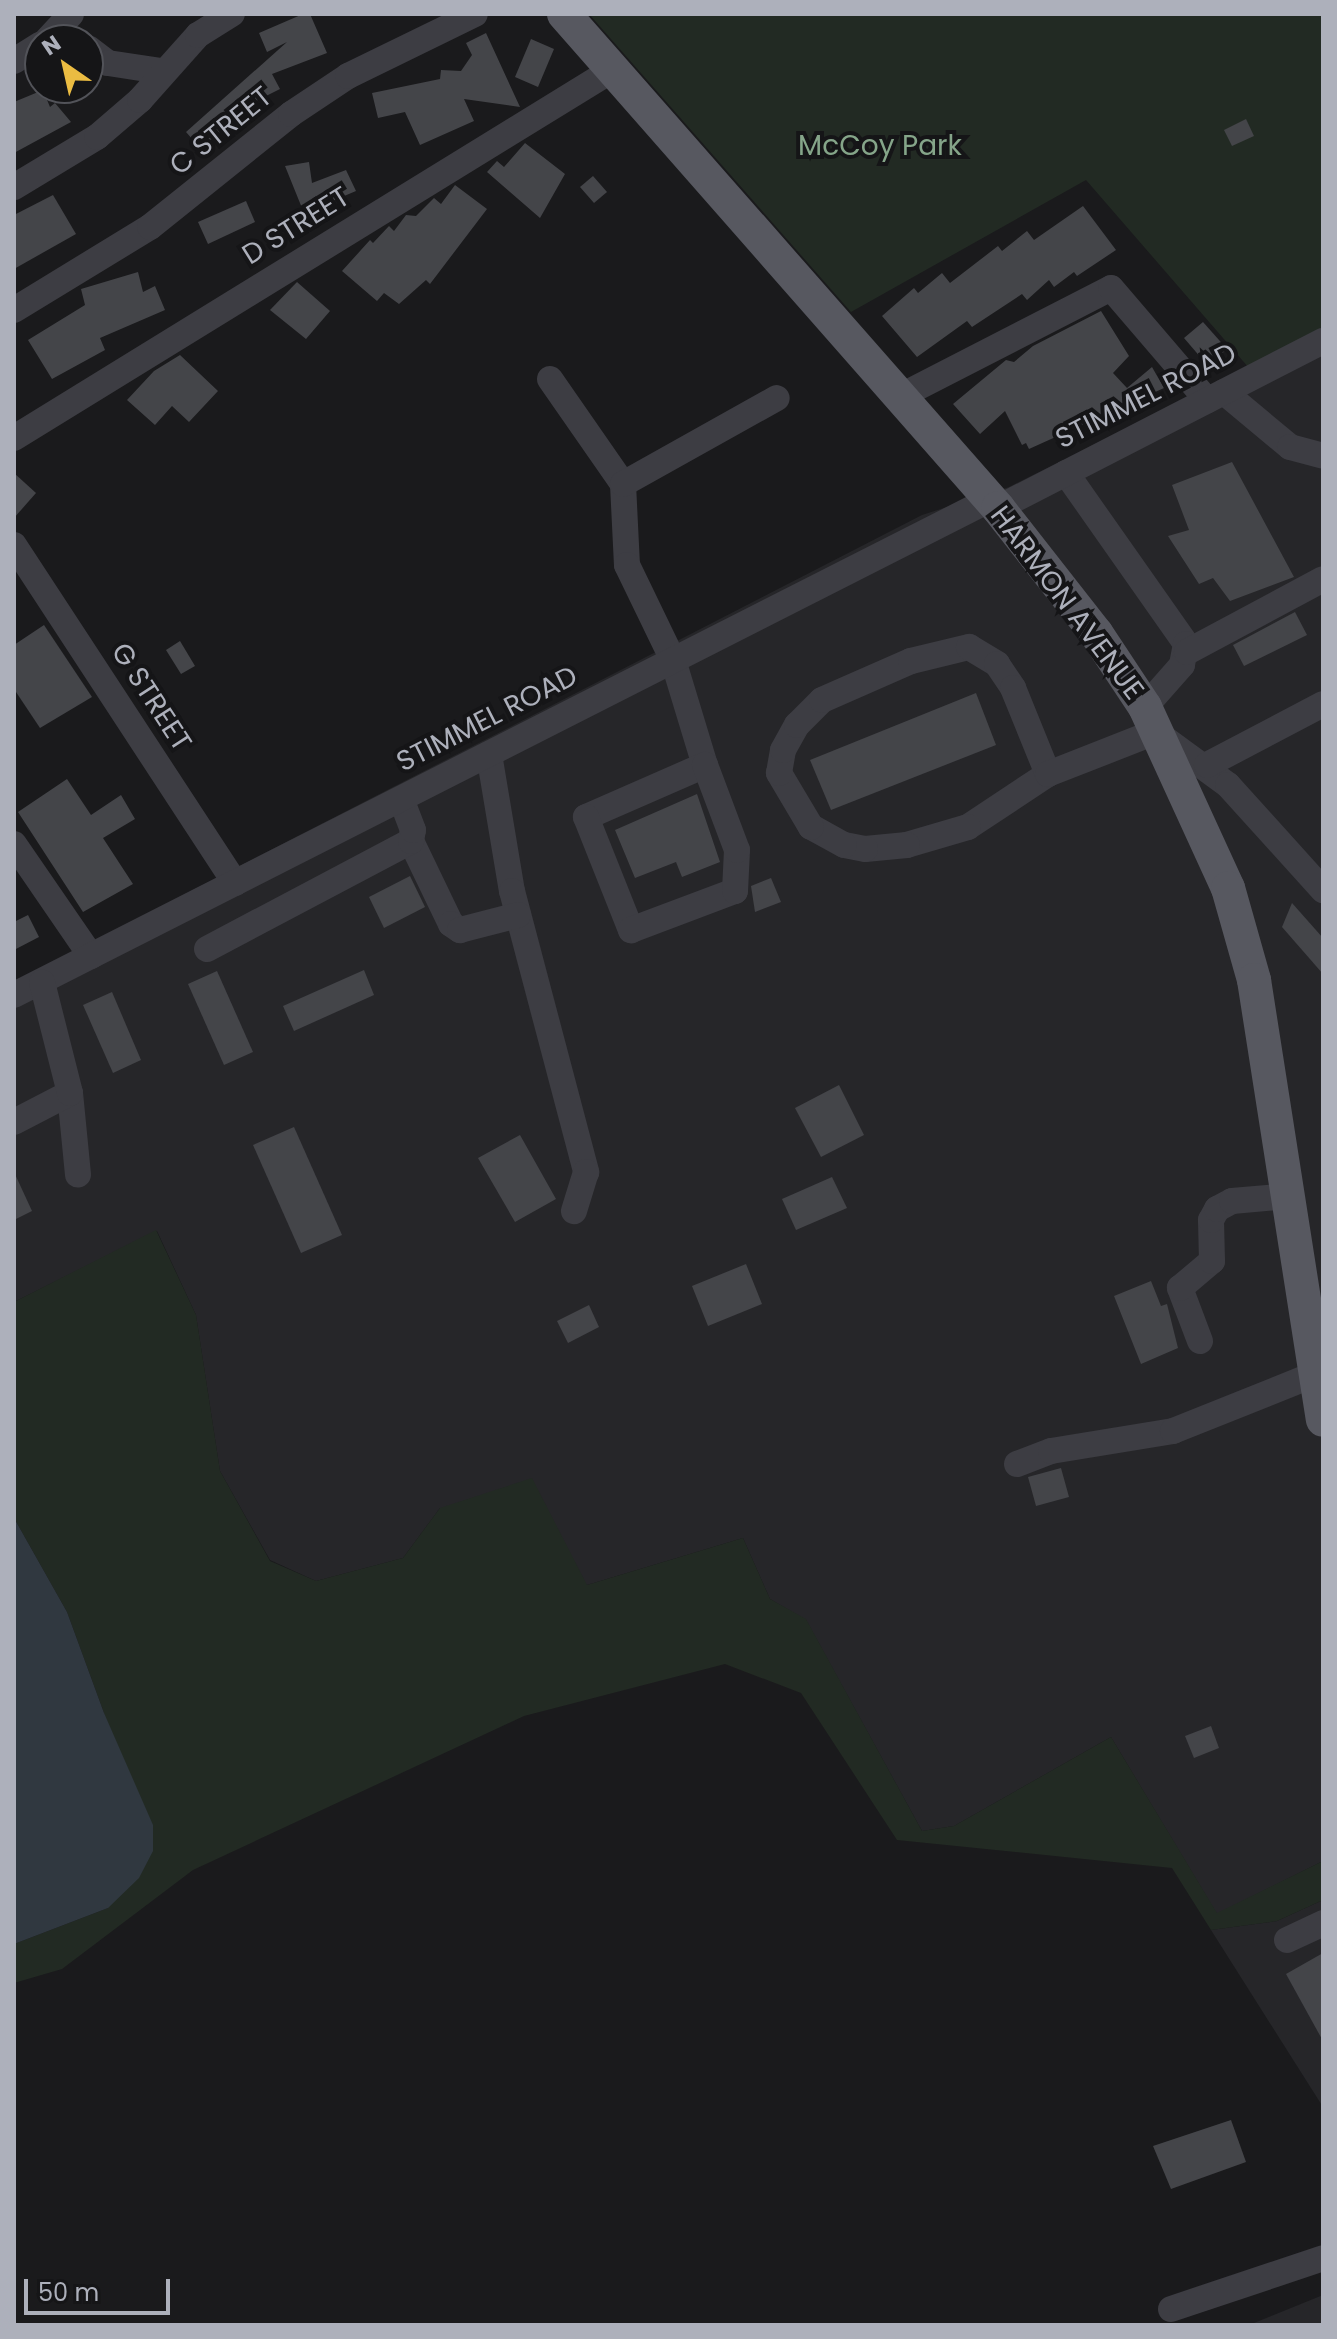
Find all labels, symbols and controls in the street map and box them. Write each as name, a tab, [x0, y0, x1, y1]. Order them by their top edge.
north arrow	[24, 24, 104, 104]
text: N	[36, 28, 67, 63]
street label: C STREET	[163, 80, 279, 182]
park label: McCoy Park	[798, 129, 962, 163]
street label: D STREET	[236, 180, 356, 272]
street label: STIMMEL ROAD	[1050, 336, 1242, 456]
street label: HARMON AVENUE	[983, 500, 1151, 706]
street label: G STREET	[104, 637, 198, 757]
street label: STIMMEL ROAD	[391, 659, 583, 779]
scale bar	[28, 2263, 174, 2313]
text: 50 m	[38, 2276, 99, 2309]

